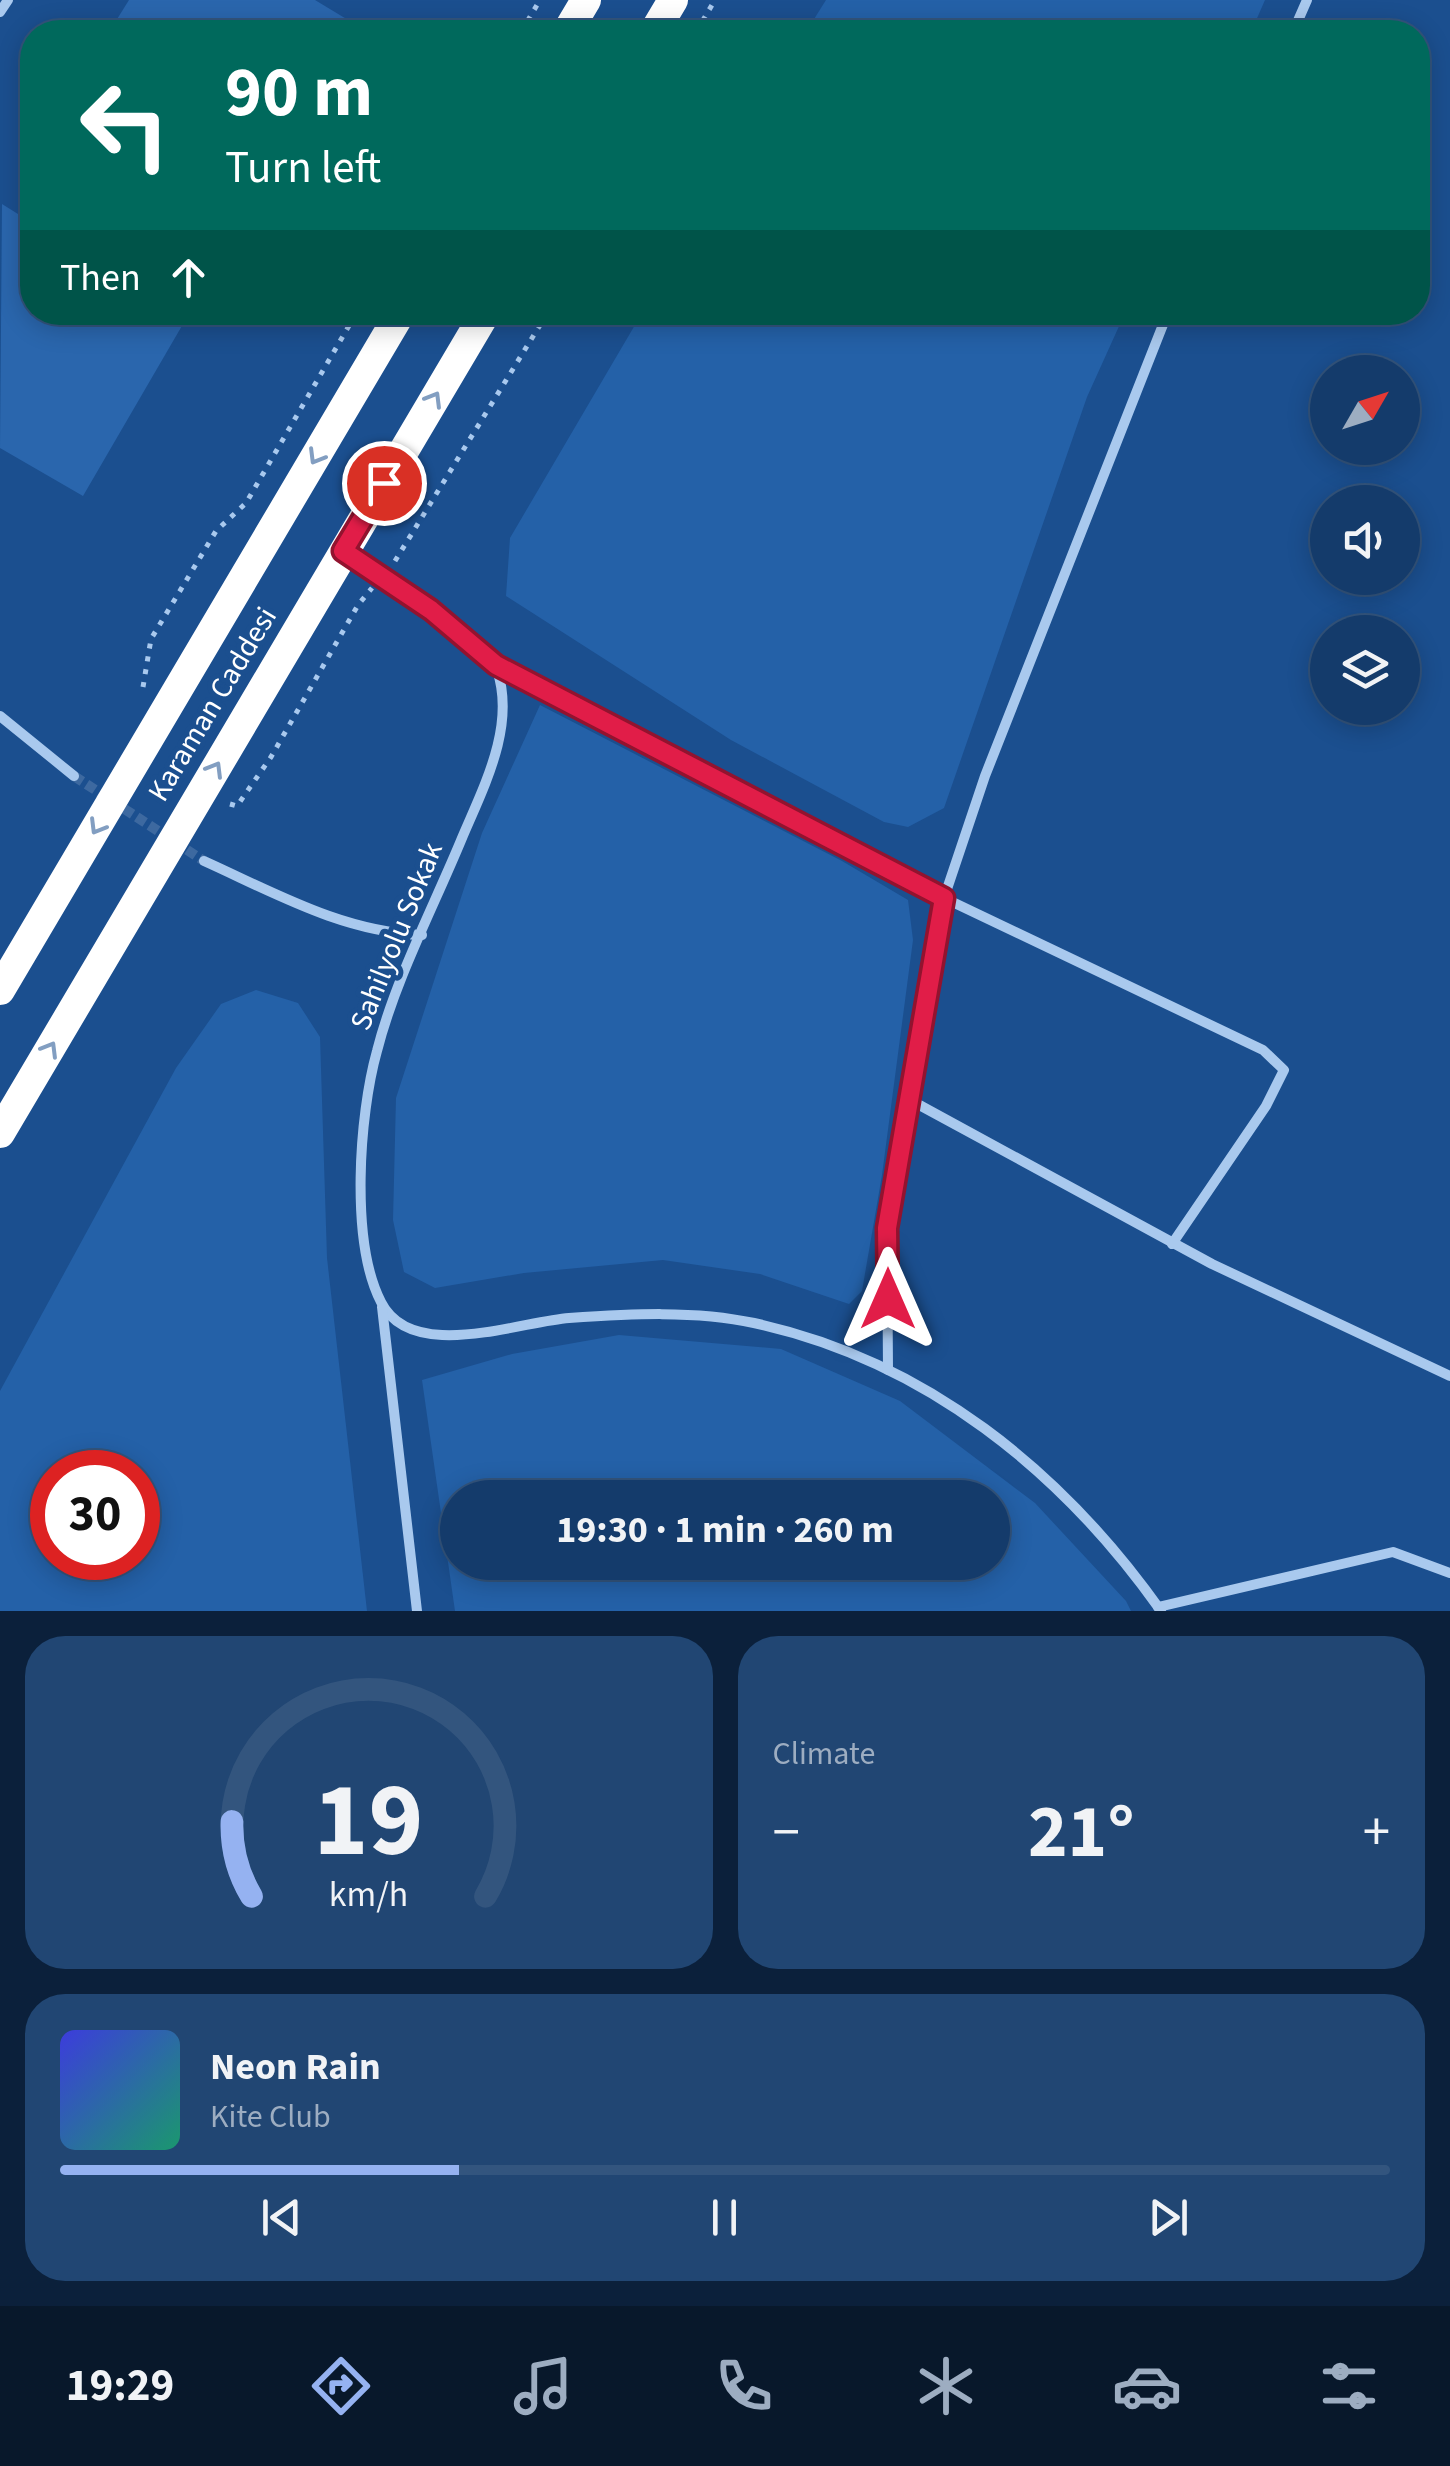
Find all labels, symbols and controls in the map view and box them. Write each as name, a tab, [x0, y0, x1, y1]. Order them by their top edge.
text: 90 m	[225, 43, 373, 143]
icon: left	[60, 60, 190, 190]
text: Turn left	[225, 136, 381, 200]
icon: ahead	[161, 250, 216, 305]
text: Then	[60, 251, 141, 305]
north arrow	[1310, 355, 1420, 465]
map controls	[1310, 355, 1420, 725]
one-way arrow	[422, 392, 441, 410]
pin	[342, 441, 427, 526]
one-way arrow	[309, 446, 328, 464]
icon: arrive	[357, 456, 412, 511]
button: sound	[1310, 485, 1420, 595]
street label: Karaman Caddesi	[137, 599, 288, 810]
button: layers	[1310, 615, 1420, 725]
one-way arrow	[203, 762, 222, 780]
one-way arrow	[90, 816, 109, 834]
street label: Sahilyolu Sokak	[339, 836, 454, 1037]
one-way arrow	[37, 1042, 57, 1060]
position arrow	[836, 1247, 940, 1351]
speed limit sign: 30	[30, 1450, 160, 1580]
text: 19:30 · 1 min · 260 m	[556, 1503, 894, 1557]
text: Climate	[773, 1731, 875, 1777]
text: 19	[314, 1748, 424, 1896]
text: 21°	[1028, 1779, 1135, 1886]
text: −	[773, 1794, 800, 1872]
text: +	[1363, 1794, 1390, 1872]
text: km/h	[329, 1869, 408, 1920]
text: Neon Rain	[210, 2040, 381, 2094]
text: Kite Club	[210, 2094, 331, 2140]
icon: previous	[254, 2190, 309, 2245]
icon: pause	[697, 2190, 752, 2245]
icon: next	[1141, 2190, 1196, 2245]
icon: directions	[306, 2351, 376, 2421]
icon: music	[508, 2351, 578, 2421]
icon: phone	[709, 2351, 779, 2421]
icon: climate	[911, 2351, 981, 2421]
icon: car	[1112, 2351, 1182, 2421]
icon: filters	[1314, 2351, 1384, 2421]
text: 19:29	[66, 2354, 174, 2418]

